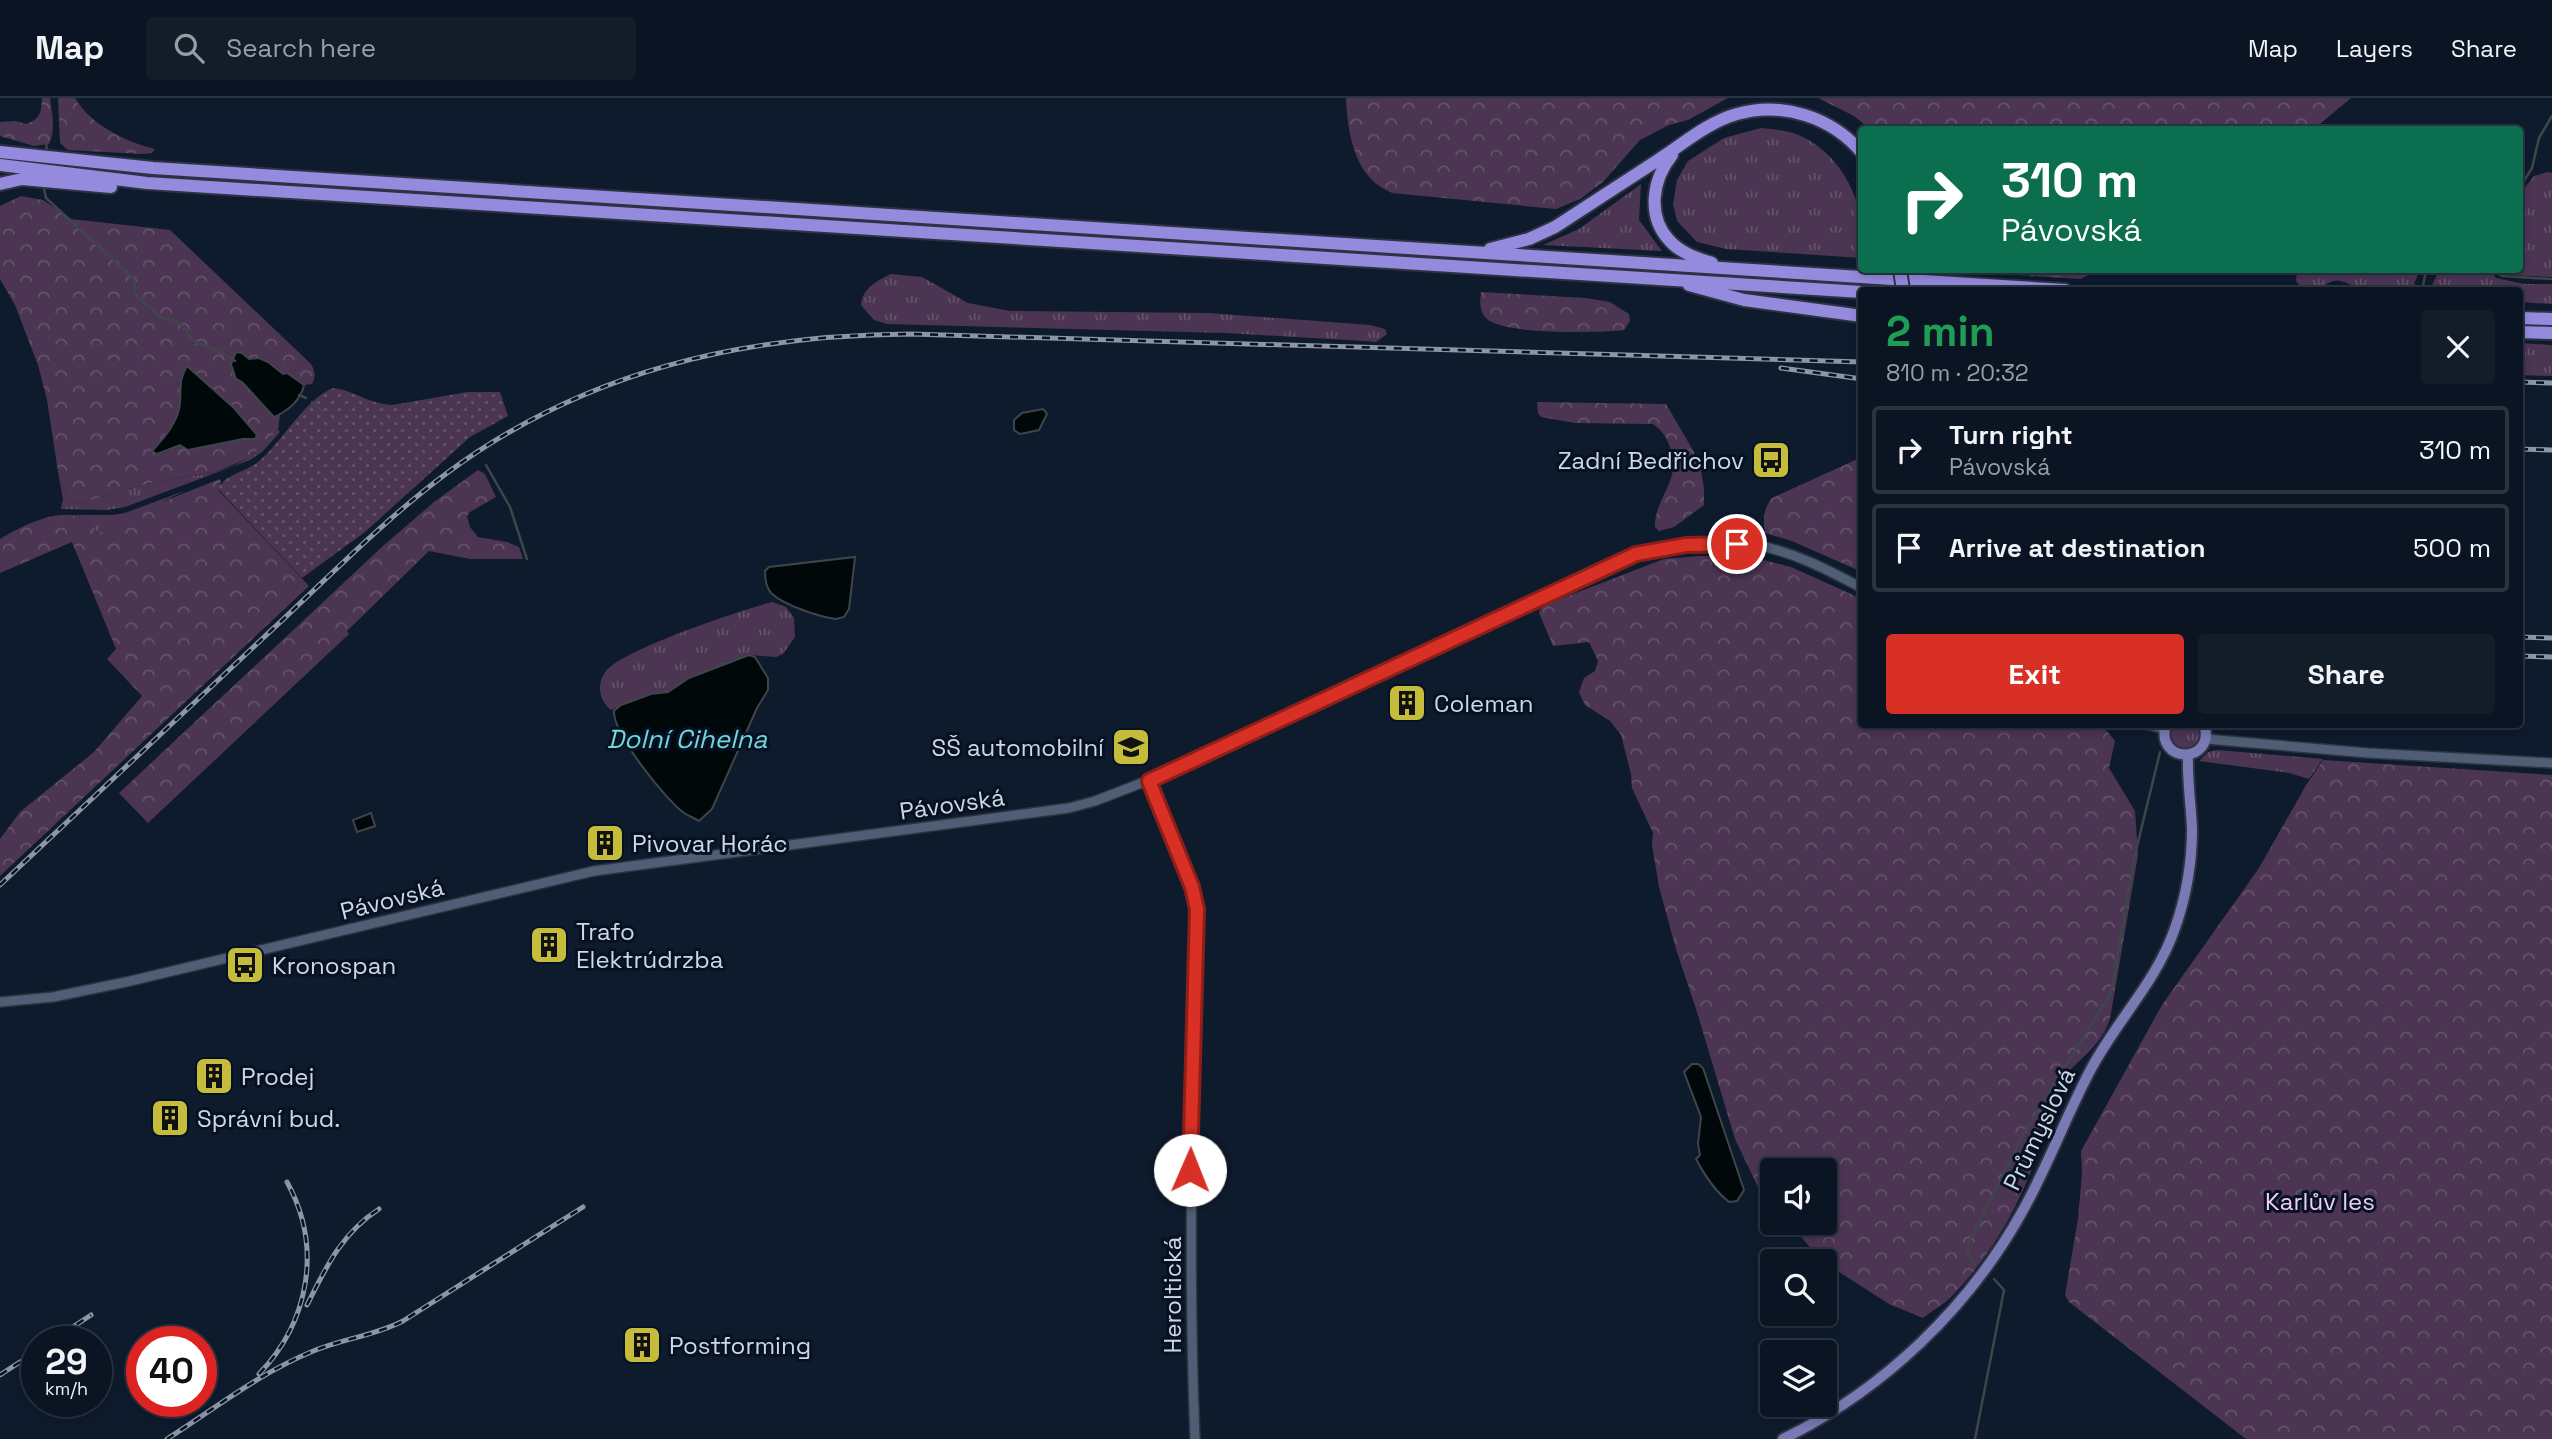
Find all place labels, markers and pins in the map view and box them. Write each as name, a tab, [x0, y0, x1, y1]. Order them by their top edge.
bus stop icon: Zadní Bedřichov	[1750, 439, 1792, 481]
place label: Zadní Bedřichov	[1558, 445, 1744, 476]
pin	[1707, 514, 1767, 574]
building icon: Coleman	[1386, 682, 1428, 724]
place label: Coleman	[1434, 688, 1533, 719]
school or university icon: SŠ automobilní	[1110, 726, 1152, 768]
place label: SŠ automobilní	[932, 732, 1104, 763]
building icon: Pivovar Horác	[584, 822, 626, 864]
place label: Pivovar Horác	[632, 828, 788, 859]
place label: Trafo Elektrúdrzba	[576, 916, 724, 975]
building icon: Trafo Elektrúdrzba	[528, 924, 570, 966]
bus stop icon: Kronospan	[224, 944, 266, 986]
place label: Kronospan	[272, 950, 396, 981]
building icon: Prodej	[193, 1055, 235, 1097]
place label: Prodej	[241, 1061, 314, 1092]
building icon: Správní bud.	[149, 1097, 191, 1139]
place label: Správní bud.	[197, 1103, 340, 1134]
building icon: Postforming	[621, 1324, 663, 1366]
place label: Postforming	[669, 1330, 811, 1361]

